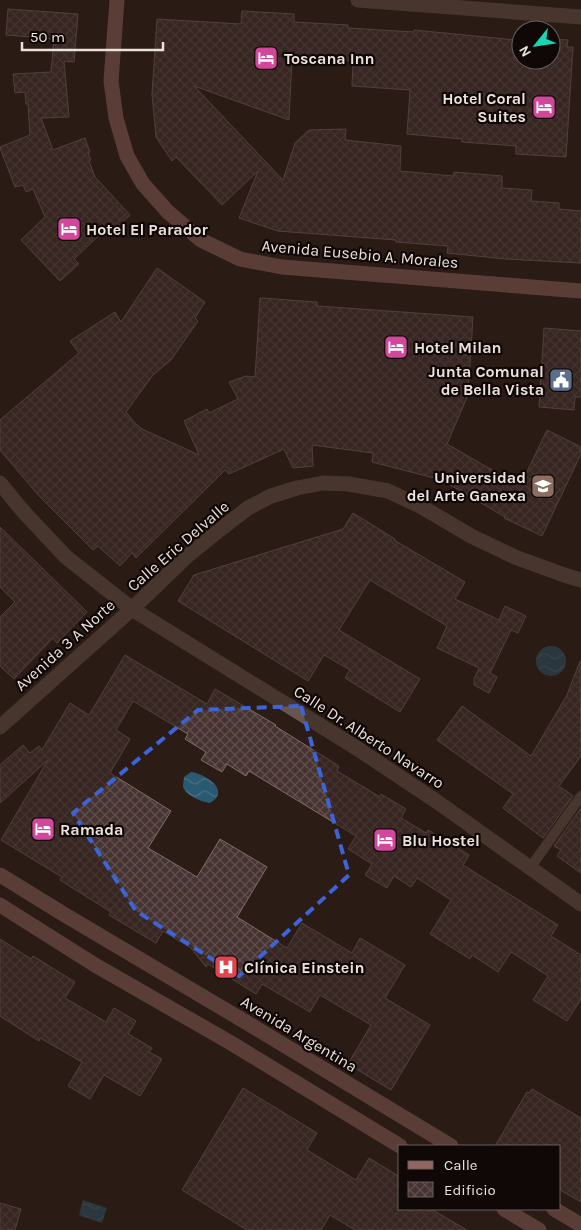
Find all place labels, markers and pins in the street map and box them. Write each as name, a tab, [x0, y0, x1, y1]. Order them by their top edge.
hotel icon: Toscana Inn	[253, 45, 279, 71]
place label: Toscana Inn	[284, 49, 375, 68]
place label: Hotel Coral Suites	[442, 89, 526, 126]
hotel icon: Hotel Coral Suites	[531, 94, 557, 120]
hotel icon: Hotel El Parador	[56, 216, 82, 242]
place label: Hotel El Parador	[86, 220, 209, 239]
hotel icon: Hotel Milan	[383, 334, 409, 360]
place label: Hotel Milan	[414, 338, 502, 357]
place label: Junta Comunal de Bella Vista	[429, 362, 544, 399]
public building icon: Junta Comunal de Bella Vista	[548, 367, 574, 393]
place label: Universidad del Arte Ganexa	[407, 468, 526, 505]
school or university icon: Universidad del Arte Ganexa	[530, 473, 556, 499]
hotel icon: Ramada	[30, 816, 56, 842]
place label: Ramada	[60, 820, 123, 839]
hotel icon: Blu Hostel	[372, 827, 398, 853]
place label: Blu Hostel	[402, 831, 480, 850]
hospital icon: Clínica Einstein	[213, 954, 239, 980]
place label: Clínica Einstein	[244, 958, 364, 977]

